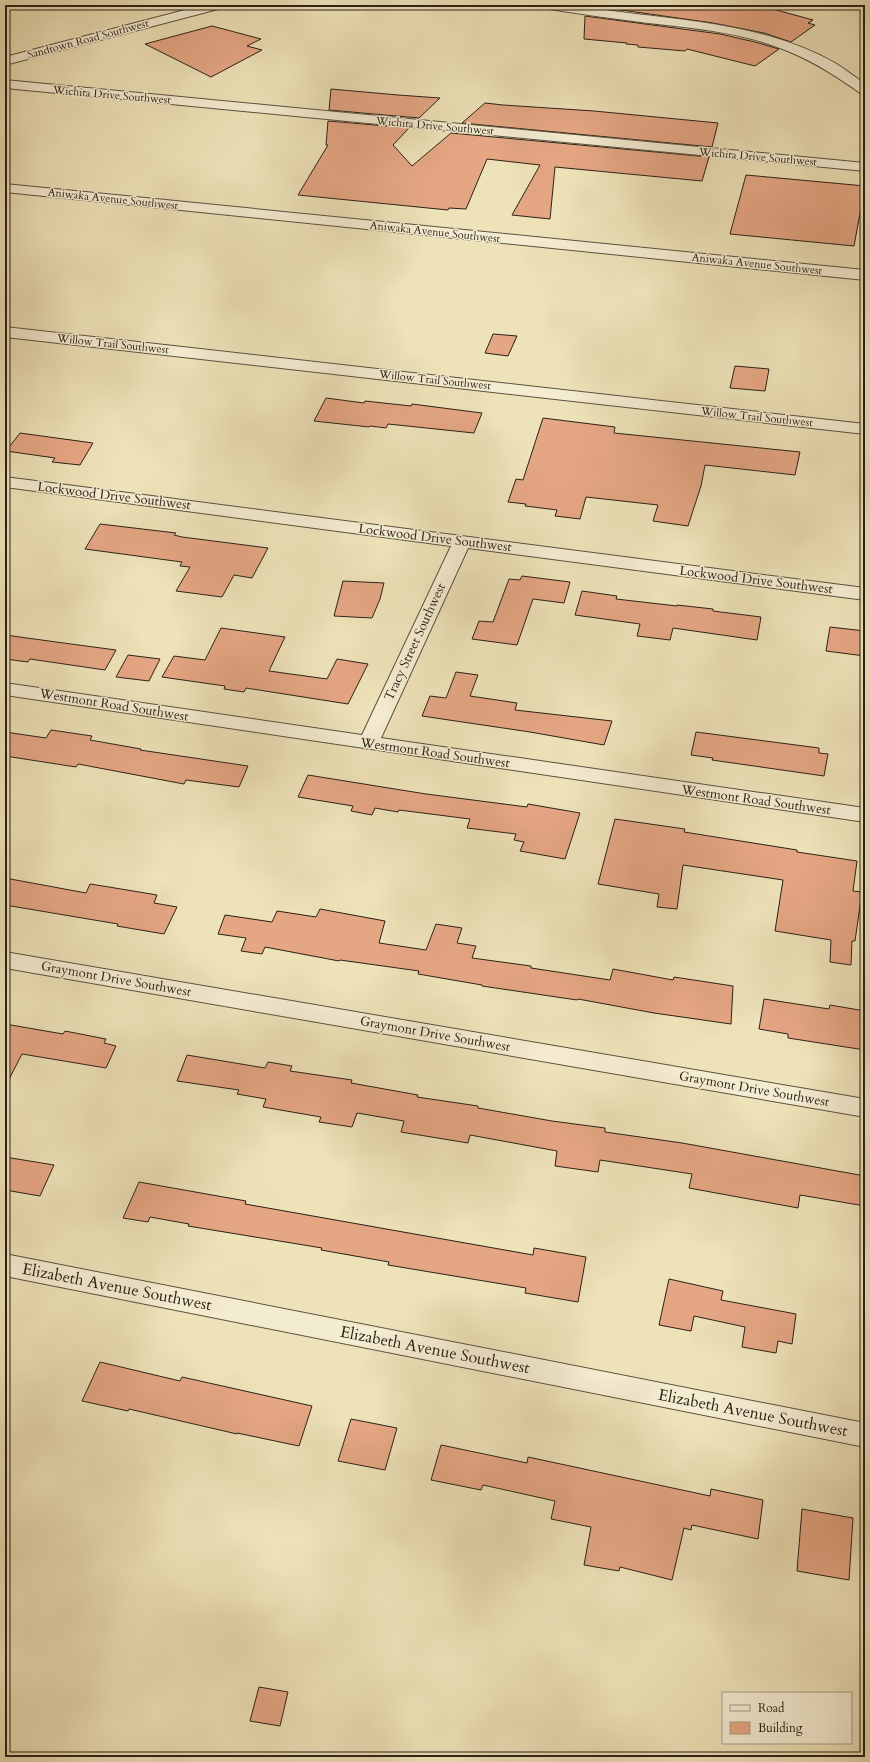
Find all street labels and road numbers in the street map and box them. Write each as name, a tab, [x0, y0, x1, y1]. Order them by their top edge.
street label: Sandtown Road Southwest	[26, 15, 151, 62]
street label: Wichita Drive Southwest	[52, 82, 172, 108]
street label: Wichita Drive Southwest	[375, 113, 495, 139]
street label: Wichita Drive Southwest	[698, 144, 818, 170]
street label: Aniwaka Avenue Southwest	[47, 185, 179, 213]
street label: Aniwaka Avenue Southwest	[369, 218, 501, 246]
street label: Aniwaka Avenue Southwest	[691, 250, 823, 278]
street label: Willow Trail Southwest	[55, 331, 170, 357]
street label: Willow Trail Southwest	[377, 367, 492, 393]
street label: Willow Trail Southwest	[699, 404, 814, 430]
street label: Lockwood Drive Southwest	[36, 478, 192, 514]
street label: Lockwood Drive Southwest	[357, 520, 513, 556]
street label: Lockwood Drive Southwest	[678, 562, 834, 598]
street label: Tracy Street Southwest	[380, 580, 450, 704]
street label: Westmont Road Southwest	[37, 684, 190, 726]
street label: Westmont Road Southwest	[358, 733, 511, 772]
street label: Westmont Road Southwest	[679, 780, 832, 819]
street label: Graymont Drive Southwest	[40, 957, 192, 1001]
street label: Graymont Drive Southwest	[359, 1012, 511, 1056]
street label: Graymont Drive Southwest	[678, 1067, 830, 1111]
street label: Elizabeth Avenue Southwest	[20, 1258, 214, 1316]
street label: Elizabeth Avenue Southwest	[338, 1321, 532, 1379]
street label: Elizabeth Avenue Southwest	[656, 1384, 850, 1442]

